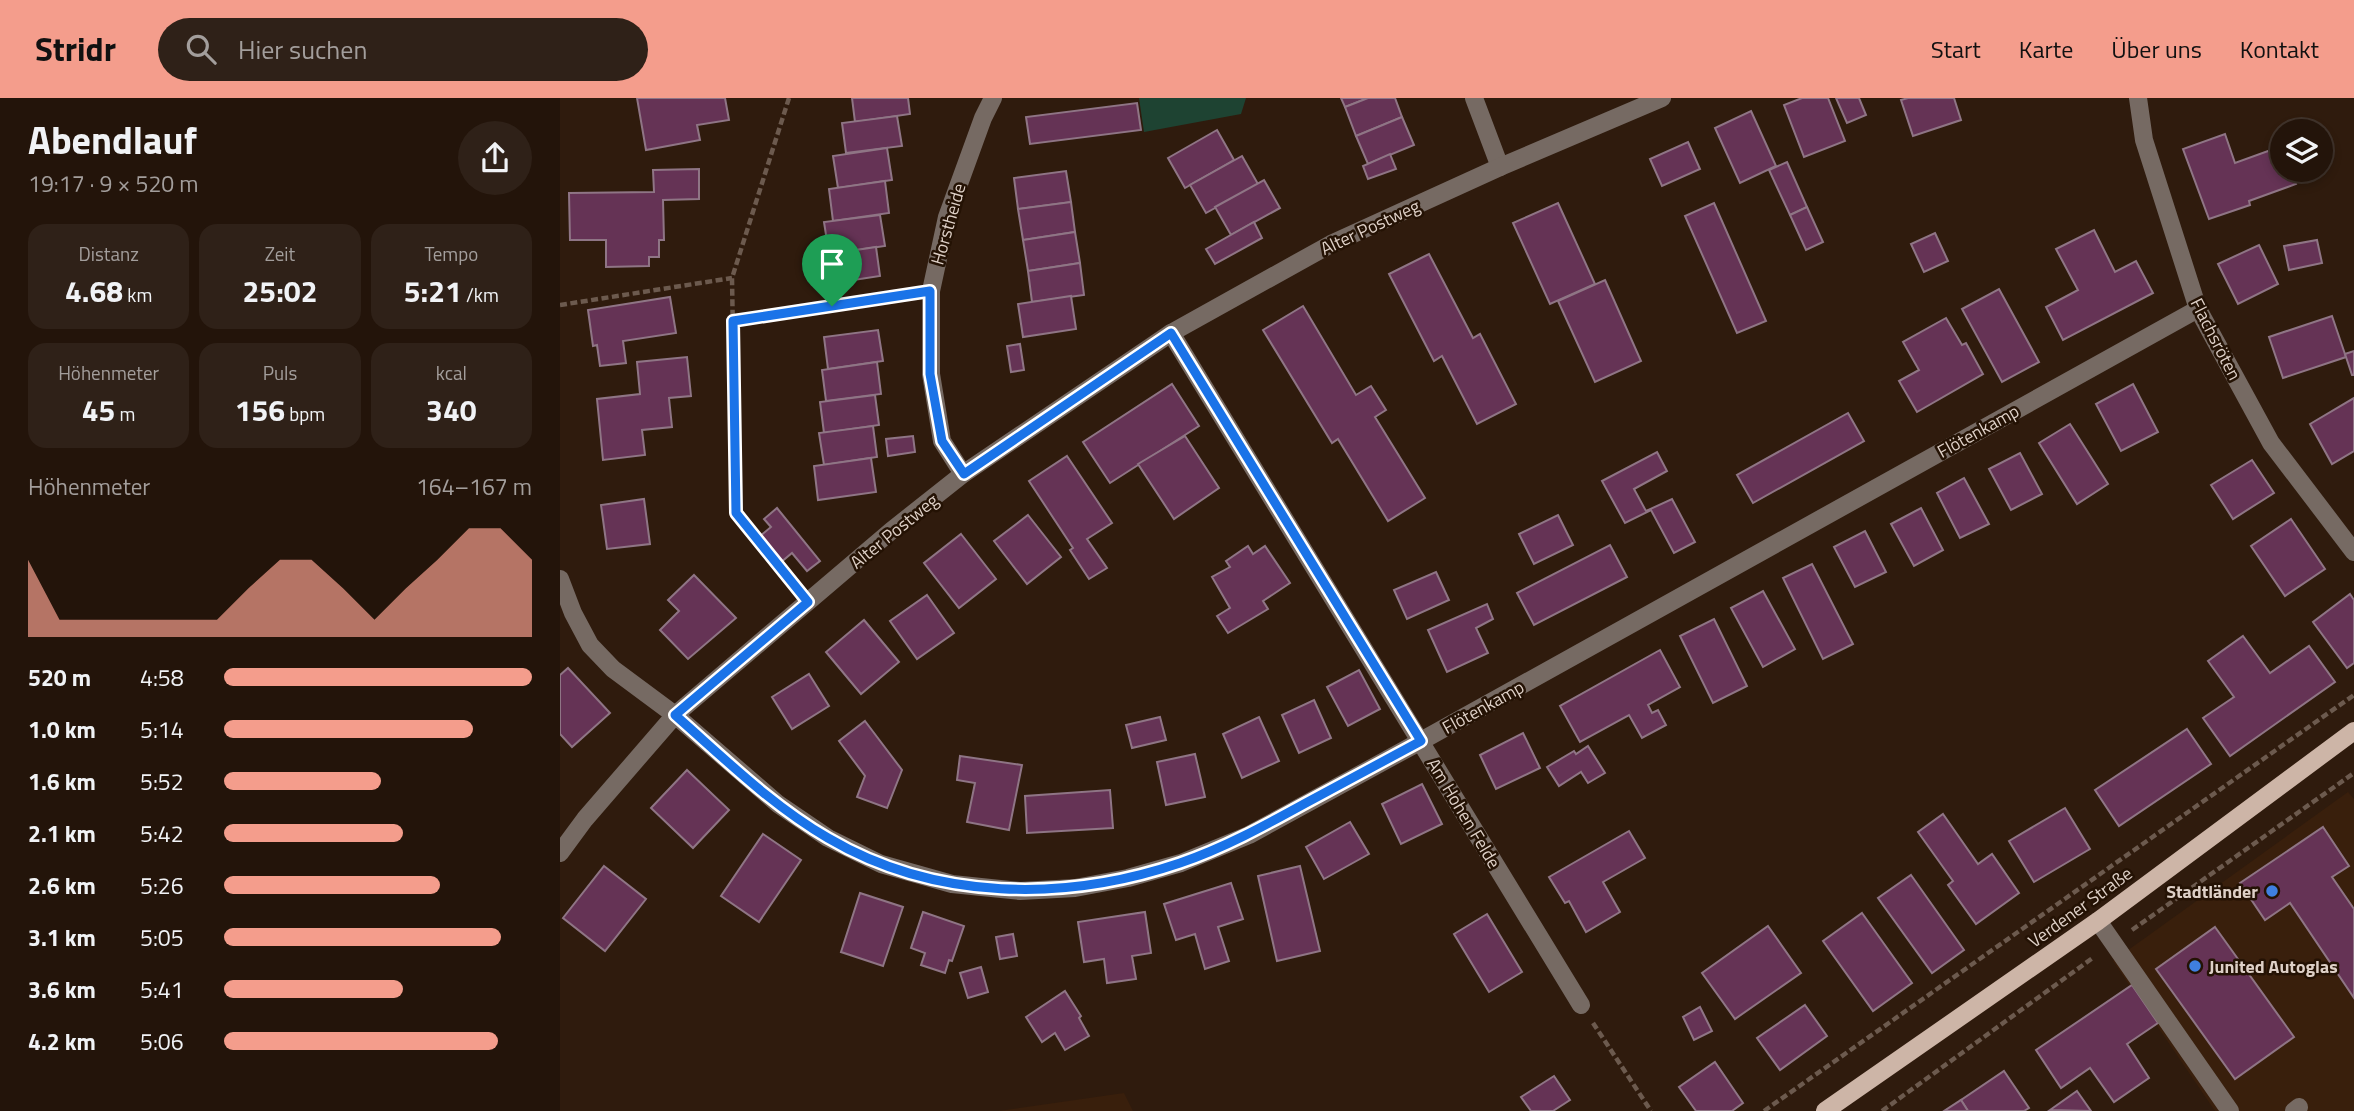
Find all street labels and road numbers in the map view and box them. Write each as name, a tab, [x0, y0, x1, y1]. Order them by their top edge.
street label: Horstheide	[923, 180, 973, 268]
street label: Alter Postweg	[1316, 192, 1424, 262]
street label: Flachsröten	[2184, 293, 2248, 385]
street label: Flötenkamp	[1932, 397, 2024, 465]
street label: Alter Postweg	[844, 487, 944, 575]
street label: Flötenkamp	[1437, 673, 1529, 741]
street label: Am Hohen Felde	[1420, 753, 1508, 873]
street label: Verdener Straße	[2022, 860, 2138, 954]

